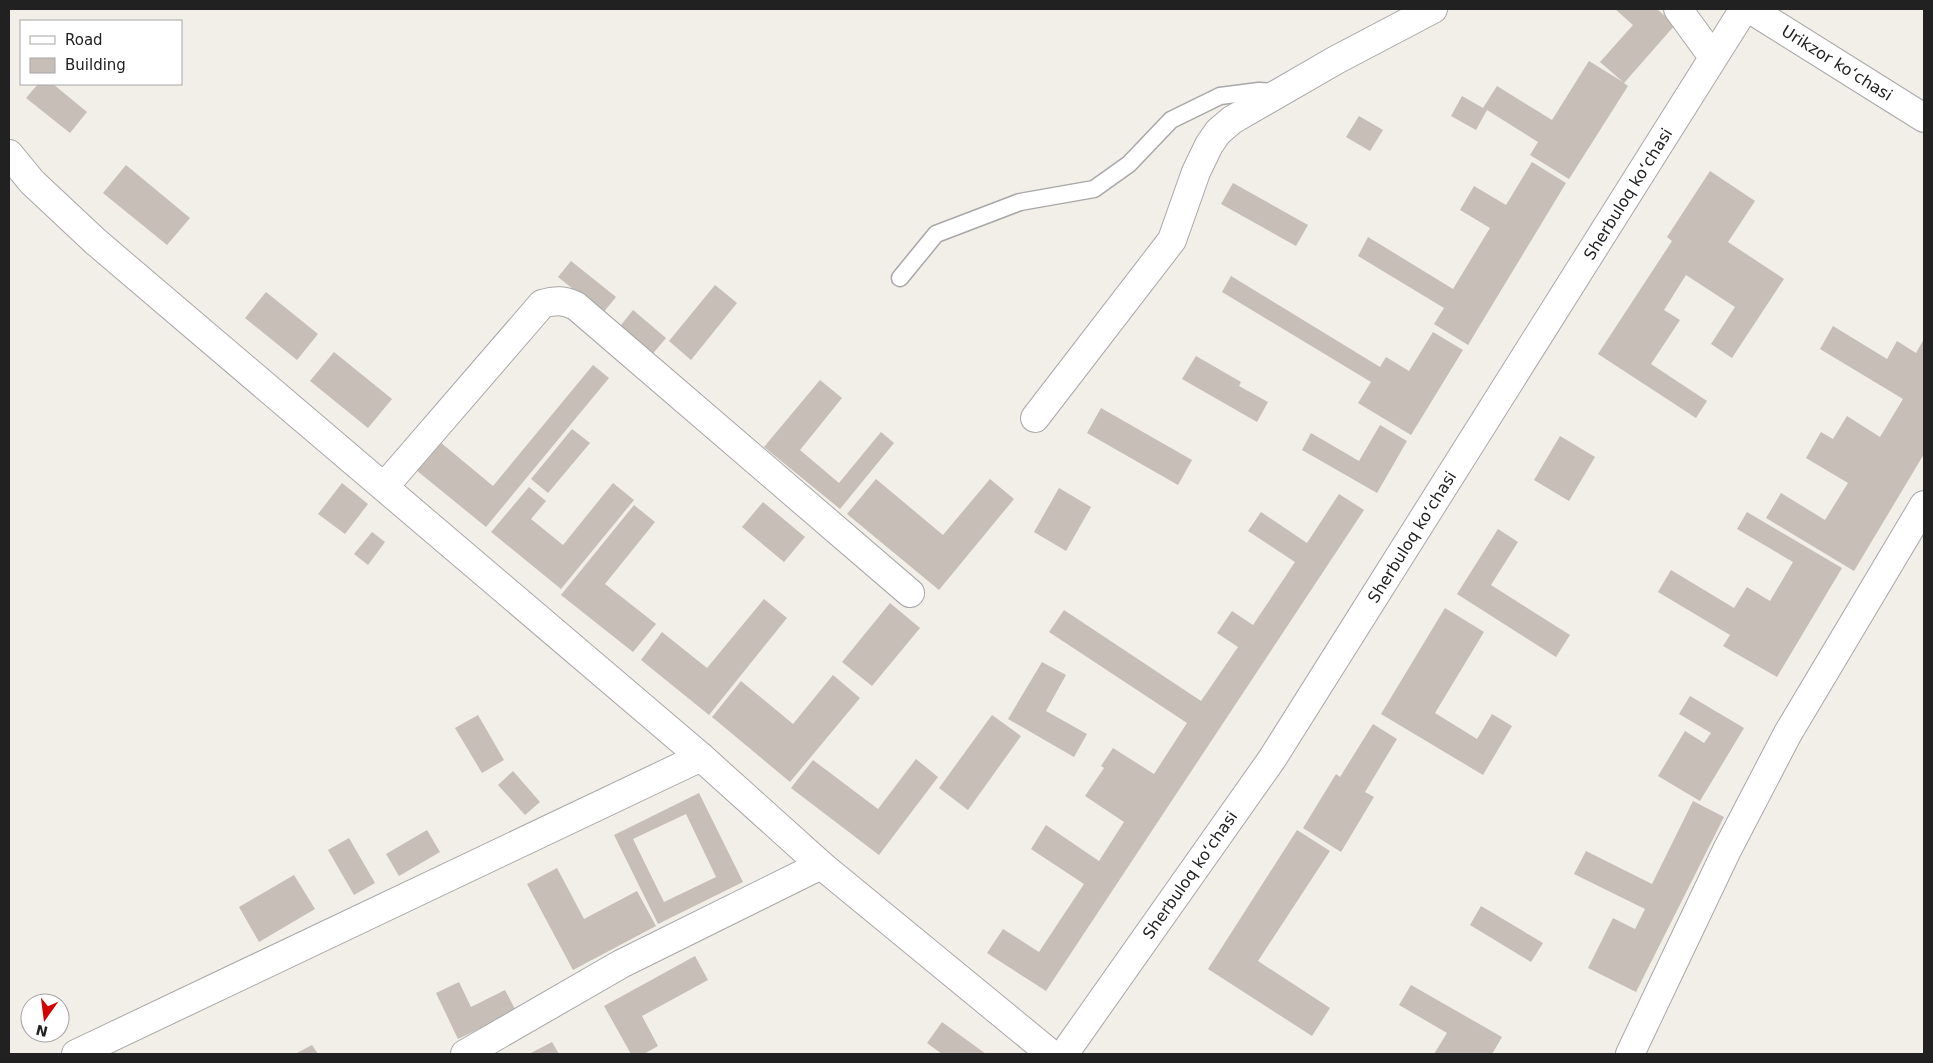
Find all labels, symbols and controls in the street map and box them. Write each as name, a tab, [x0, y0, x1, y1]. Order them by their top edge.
legend	[20, 20, 182, 85]
street label: Urikzor koʻchasi	[1778, 21, 1896, 105]
text: Road	[65, 31, 103, 49]
text: Building	[65, 56, 126, 74]
street label: Sherbuloq koʻchasi	[1580, 125, 1676, 263]
street label: Sherbuloq koʻchasi	[1364, 468, 1460, 606]
street label: Sherbuloq koʻchasi	[1139, 807, 1241, 943]
north arrow	[20, 993, 70, 1043]
text: N	[34, 1021, 49, 1040]

